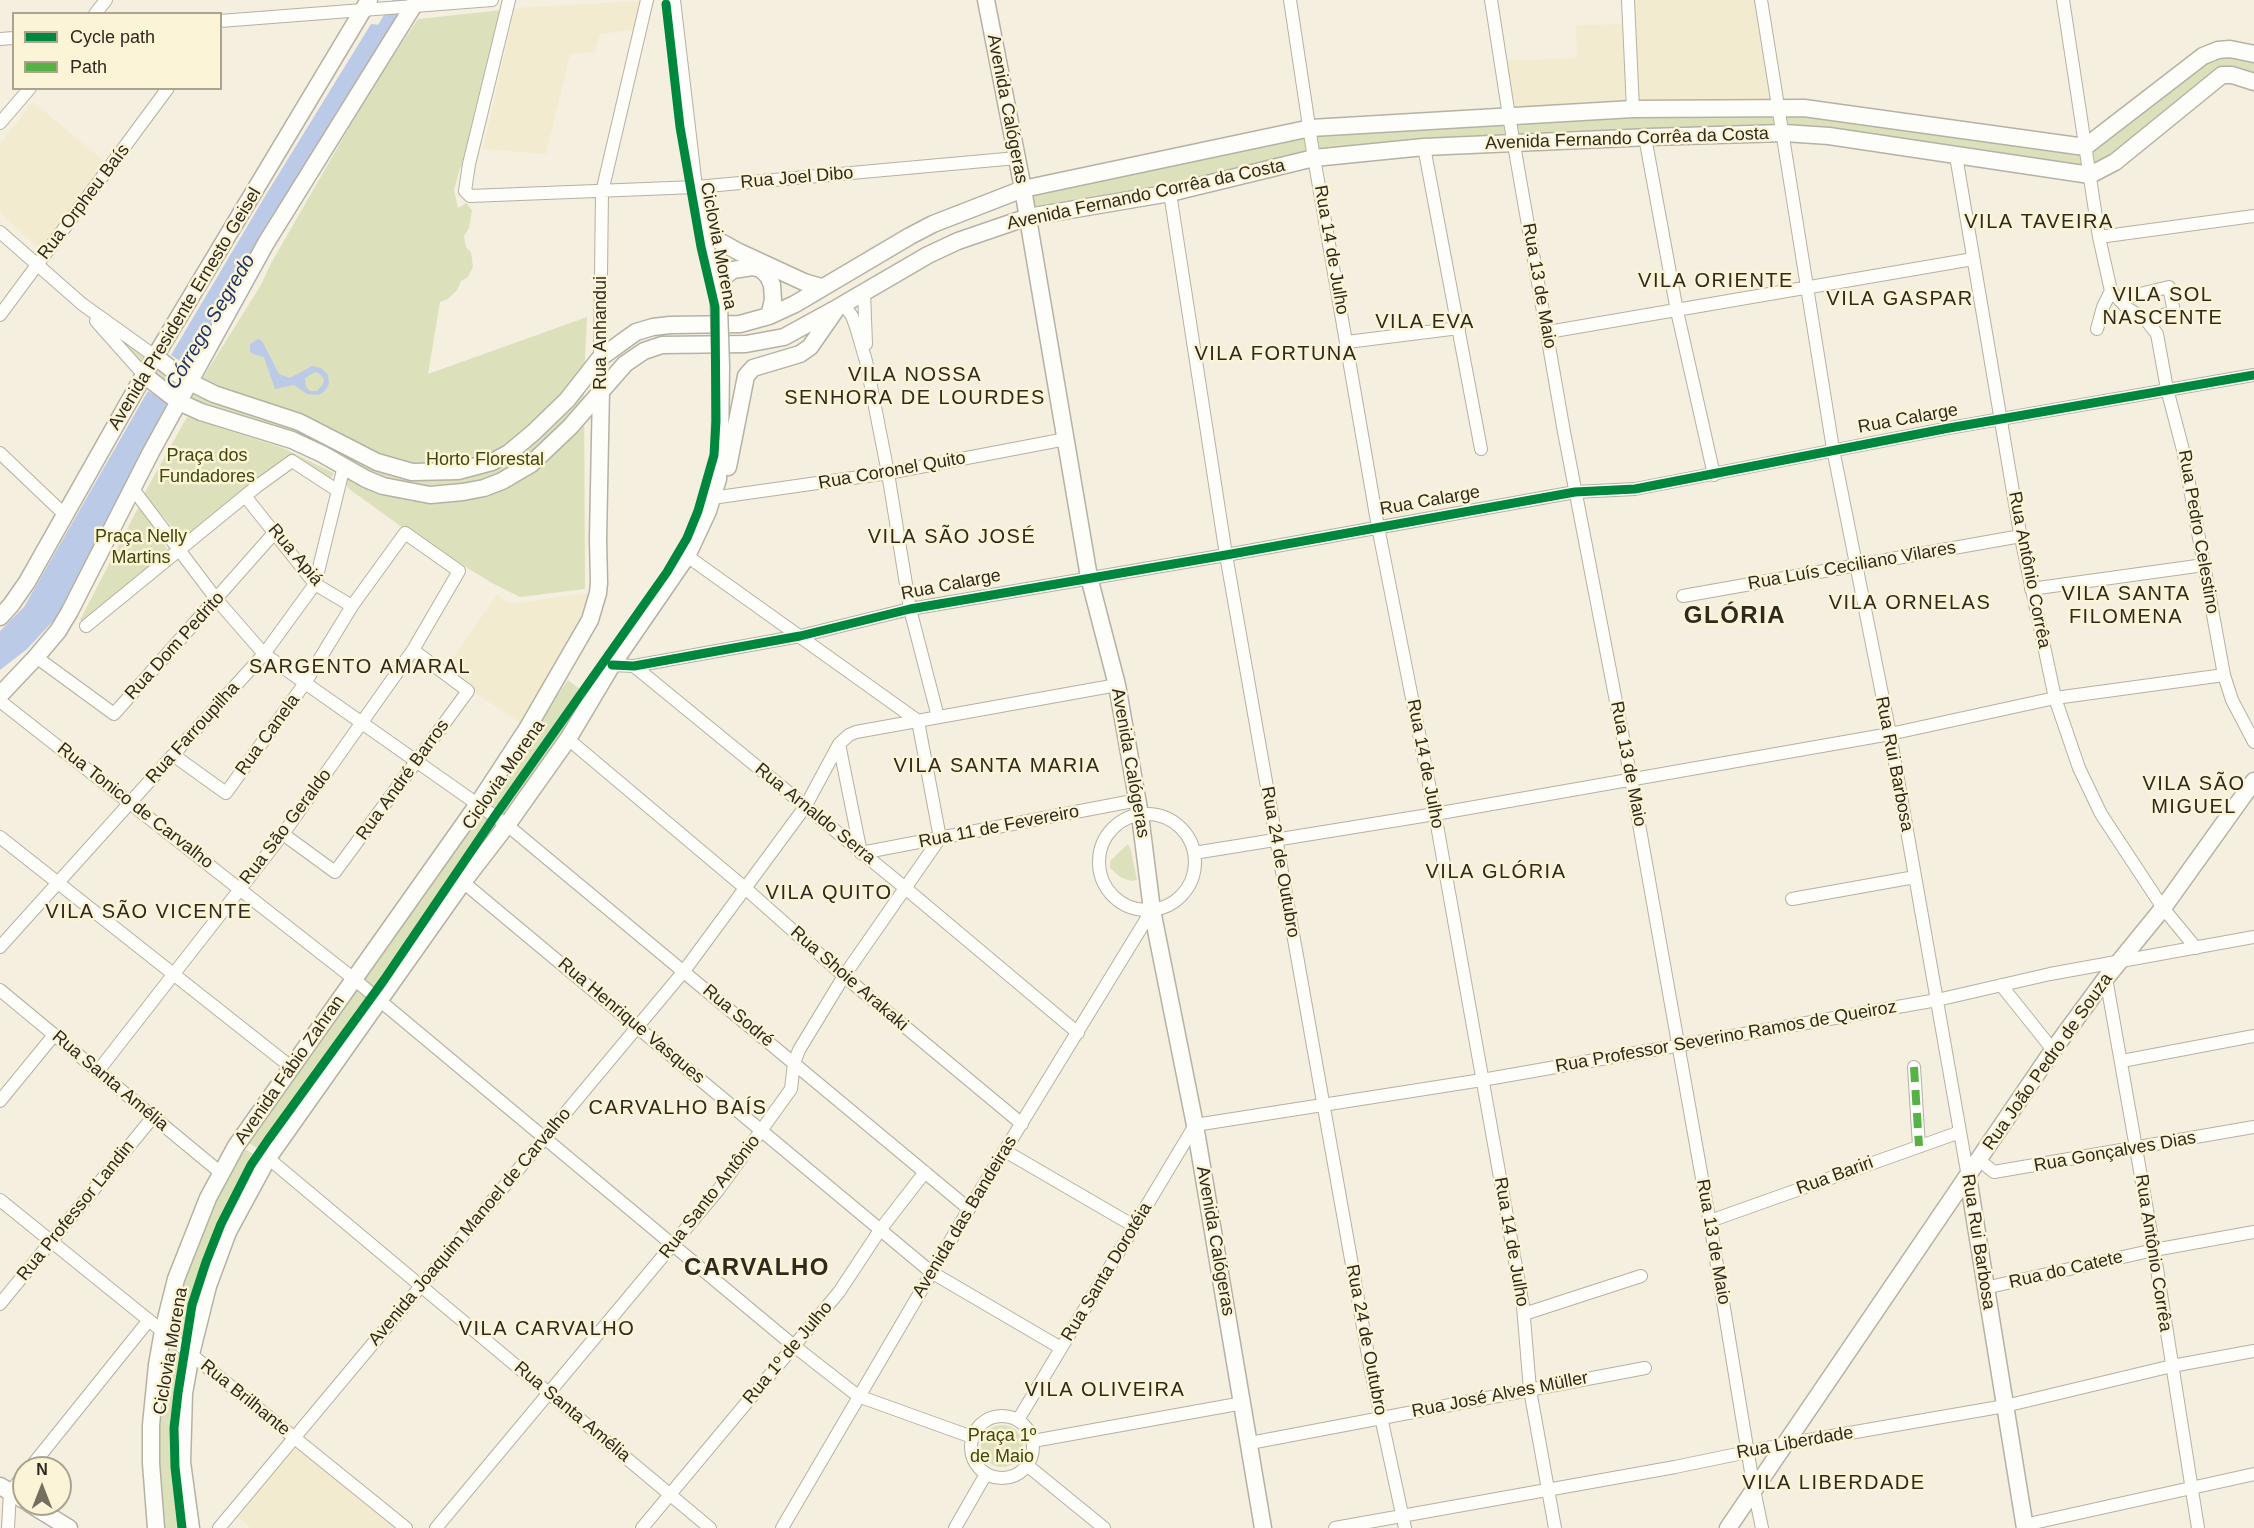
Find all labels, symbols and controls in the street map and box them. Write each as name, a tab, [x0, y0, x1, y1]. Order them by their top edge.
legend	[12, 12, 222, 90]
text: Cycle path	[70, 27, 155, 47]
street label: Avenida Calógeras	[982, 32, 1032, 186]
text: Path	[70, 57, 107, 77]
street label: Avenida Fernando Corrêa da Costa	[1485, 123, 1769, 155]
street label: Rua Orpheu Baís	[34, 140, 134, 264]
street label: Avenida Fernando Corrêa da Costa	[1005, 155, 1287, 235]
street label: Rua Joel Dibo	[740, 162, 854, 194]
street label: Ciclovia Morena	[695, 181, 741, 311]
street label: Avenida Presidente Ernesto Geisel	[104, 184, 266, 434]
street label: Rua 14 de Julho	[1309, 184, 1353, 316]
district label: VILA TAVEIRA	[1964, 210, 2114, 234]
street label: Rua 13 de Maio	[1517, 222, 1561, 350]
water label: Córrego Segredo	[161, 250, 261, 394]
district label: VILA ORIENTE	[1638, 269, 1794, 293]
street label: Rua Anhandui	[590, 276, 612, 390]
district label: VILA SOL NASCENTE	[2103, 283, 2223, 330]
district label: VILA GASPAR	[1826, 287, 1974, 311]
district label: VILA EVA	[1375, 310, 1475, 334]
district label: VILA FORTUNA	[1194, 342, 1358, 366]
district label: VILA NOSSA SENHORA DE LOURDES	[784, 363, 1046, 410]
street label: Rua Calarge	[1856, 400, 1960, 438]
park label: Praça dos Fundadores	[159, 445, 255, 488]
street label: Rua Coronel Quito	[817, 447, 967, 495]
street label: Rua Pedro Celestino	[2173, 448, 2223, 616]
park label: Horto Florestal	[426, 449, 544, 471]
street label: Rua Calarge	[1378, 482, 1482, 520]
street label: Rua Antônio Corrêa	[2003, 490, 2055, 650]
street label: Rua Apiá	[263, 520, 327, 590]
district label: VILA SÃO JOSÉ	[868, 525, 1036, 549]
park label: Praça Nelly Martins	[95, 526, 187, 568]
street label: Rua Luís Ceciliano Vilares	[1746, 537, 1958, 595]
street label: Rua Calarge	[899, 565, 1003, 605]
district label: VILA SANTA FILOMENA	[2061, 582, 2191, 629]
street label: Rua Dom Pedrito	[121, 587, 229, 705]
district label: VILA ORNELAS	[1829, 591, 1991, 615]
district label: GLÓRIA	[1684, 602, 1786, 630]
district label: SARGENTO AMARAL	[249, 655, 471, 679]
street label: Rua Farroupilha	[142, 678, 244, 788]
street label: Avenida Calógeras	[1106, 686, 1154, 840]
street label: Rua Canela	[231, 690, 305, 780]
street label: Rua Rui Barbosa	[1870, 695, 1918, 833]
street label: Rua 14 de Julho	[1402, 698, 1448, 830]
street label: Rua 13 de Maio	[1605, 700, 1651, 828]
street label: Rua André Barros	[352, 715, 454, 845]
street label: Ciclovia Morena	[458, 716, 550, 834]
street label: Rua Tonico de Carvalho	[53, 738, 217, 874]
district label: VILA SANTA MARIA	[893, 754, 1101, 778]
street label: Rua Arnaldo Serra	[750, 759, 880, 869]
street label: Rua São Geraldo	[236, 765, 336, 889]
district label: VILA SÃO MIGUEL	[2142, 772, 2246, 819]
street label: Rua 24 de Outubro	[1256, 785, 1304, 939]
street label: Rua 11 de Fevereiro	[917, 801, 1081, 853]
district label: VILA GLÓRIA	[1426, 860, 1566, 884]
district label: VILA QUITO	[766, 881, 892, 905]
district label: VILA SÃO VICENTE	[45, 900, 253, 924]
street label: Rua Shoie Arakaki	[786, 922, 912, 1036]
street label: Rua Henrique Vasques	[553, 953, 709, 1089]
street label: Rua João Pedro de Souza	[1979, 969, 2117, 1155]
street label: Rua Sodré	[698, 980, 778, 1052]
street label: Avenida Fábio Zahran	[230, 991, 350, 1149]
street label: Rua Professor Severino Ramos de Queiroz	[1554, 996, 1898, 1078]
street label: Rua Santa Amélia	[47, 1026, 173, 1136]
district label: CARVALHO BAÍS	[589, 1096, 767, 1120]
street label: Avenida Joaquim Manoel de Carvalho	[364, 1104, 576, 1350]
street label: Rua Gonçalves Dias	[2032, 1127, 2198, 1177]
street label: Rua Santo Antônio	[655, 1131, 765, 1263]
street label: Avenida das Bandeiras	[908, 1132, 1022, 1302]
street label: Rua Professor Landin	[13, 1137, 139, 1285]
street label: Rua Bariri	[1794, 1152, 1876, 1200]
street label: Avenida Calógeras	[1191, 1164, 1239, 1318]
street label: Rua Rui Barbosa	[1957, 1173, 1999, 1311]
street label: Rua Antônio Corrêa	[2130, 1173, 2176, 1333]
street label: Rua 14 de Julho	[1489, 1176, 1533, 1308]
street label: Rua 13 de Maio	[1691, 1178, 1735, 1306]
street label: Rua Santa Dorotéia	[1057, 1199, 1157, 1345]
street label: Rua do Catete	[2007, 1246, 2125, 1294]
district label: CARVALHO	[684, 1254, 830, 1282]
street label: Rua 24 de Outubro	[1341, 1263, 1391, 1417]
street label: Ciclovia Morena	[149, 1286, 193, 1416]
street label: Rua 1º de Julho	[739, 1297, 837, 1409]
district label: VILA CARVALHO	[459, 1317, 635, 1341]
street label: Rua Brilhante	[196, 1355, 294, 1441]
street label: Rua Santa Amélia	[509, 1357, 635, 1467]
street label: Rua José Alves Müller	[1410, 1367, 1590, 1423]
district label: VILA OLIVEIRA	[1025, 1378, 1185, 1402]
street label: Rua Liberdade	[1735, 1422, 1855, 1464]
park label: Praça 1º de Maio	[968, 1425, 1036, 1468]
north arrow	[12, 1456, 72, 1516]
text: N	[36, 1461, 48, 1478]
district label: VILA LIBERDADE	[1742, 1471, 1926, 1495]

